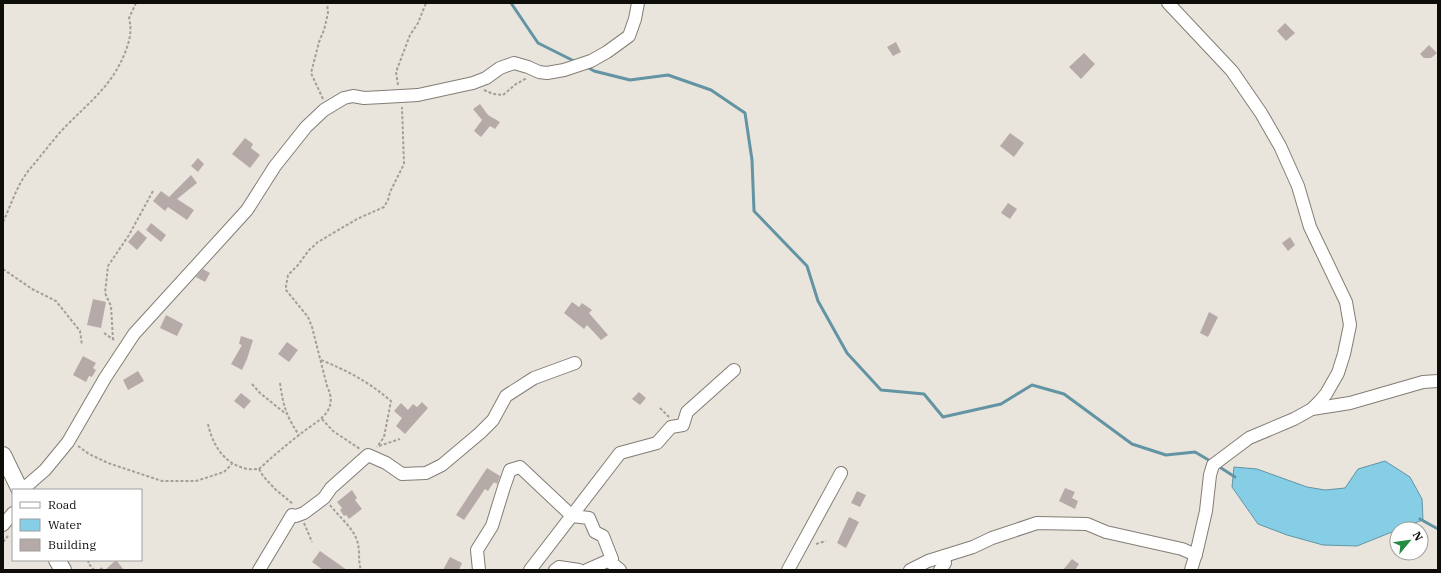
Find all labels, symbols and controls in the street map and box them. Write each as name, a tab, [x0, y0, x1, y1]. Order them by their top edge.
legend	[12, 489, 142, 561]
text: Road	[48, 497, 77, 512]
text: Water	[48, 517, 82, 532]
north arrow	[1389, 521, 1429, 561]
text: N	[1410, 529, 1426, 544]
text: Building	[48, 537, 96, 552]

